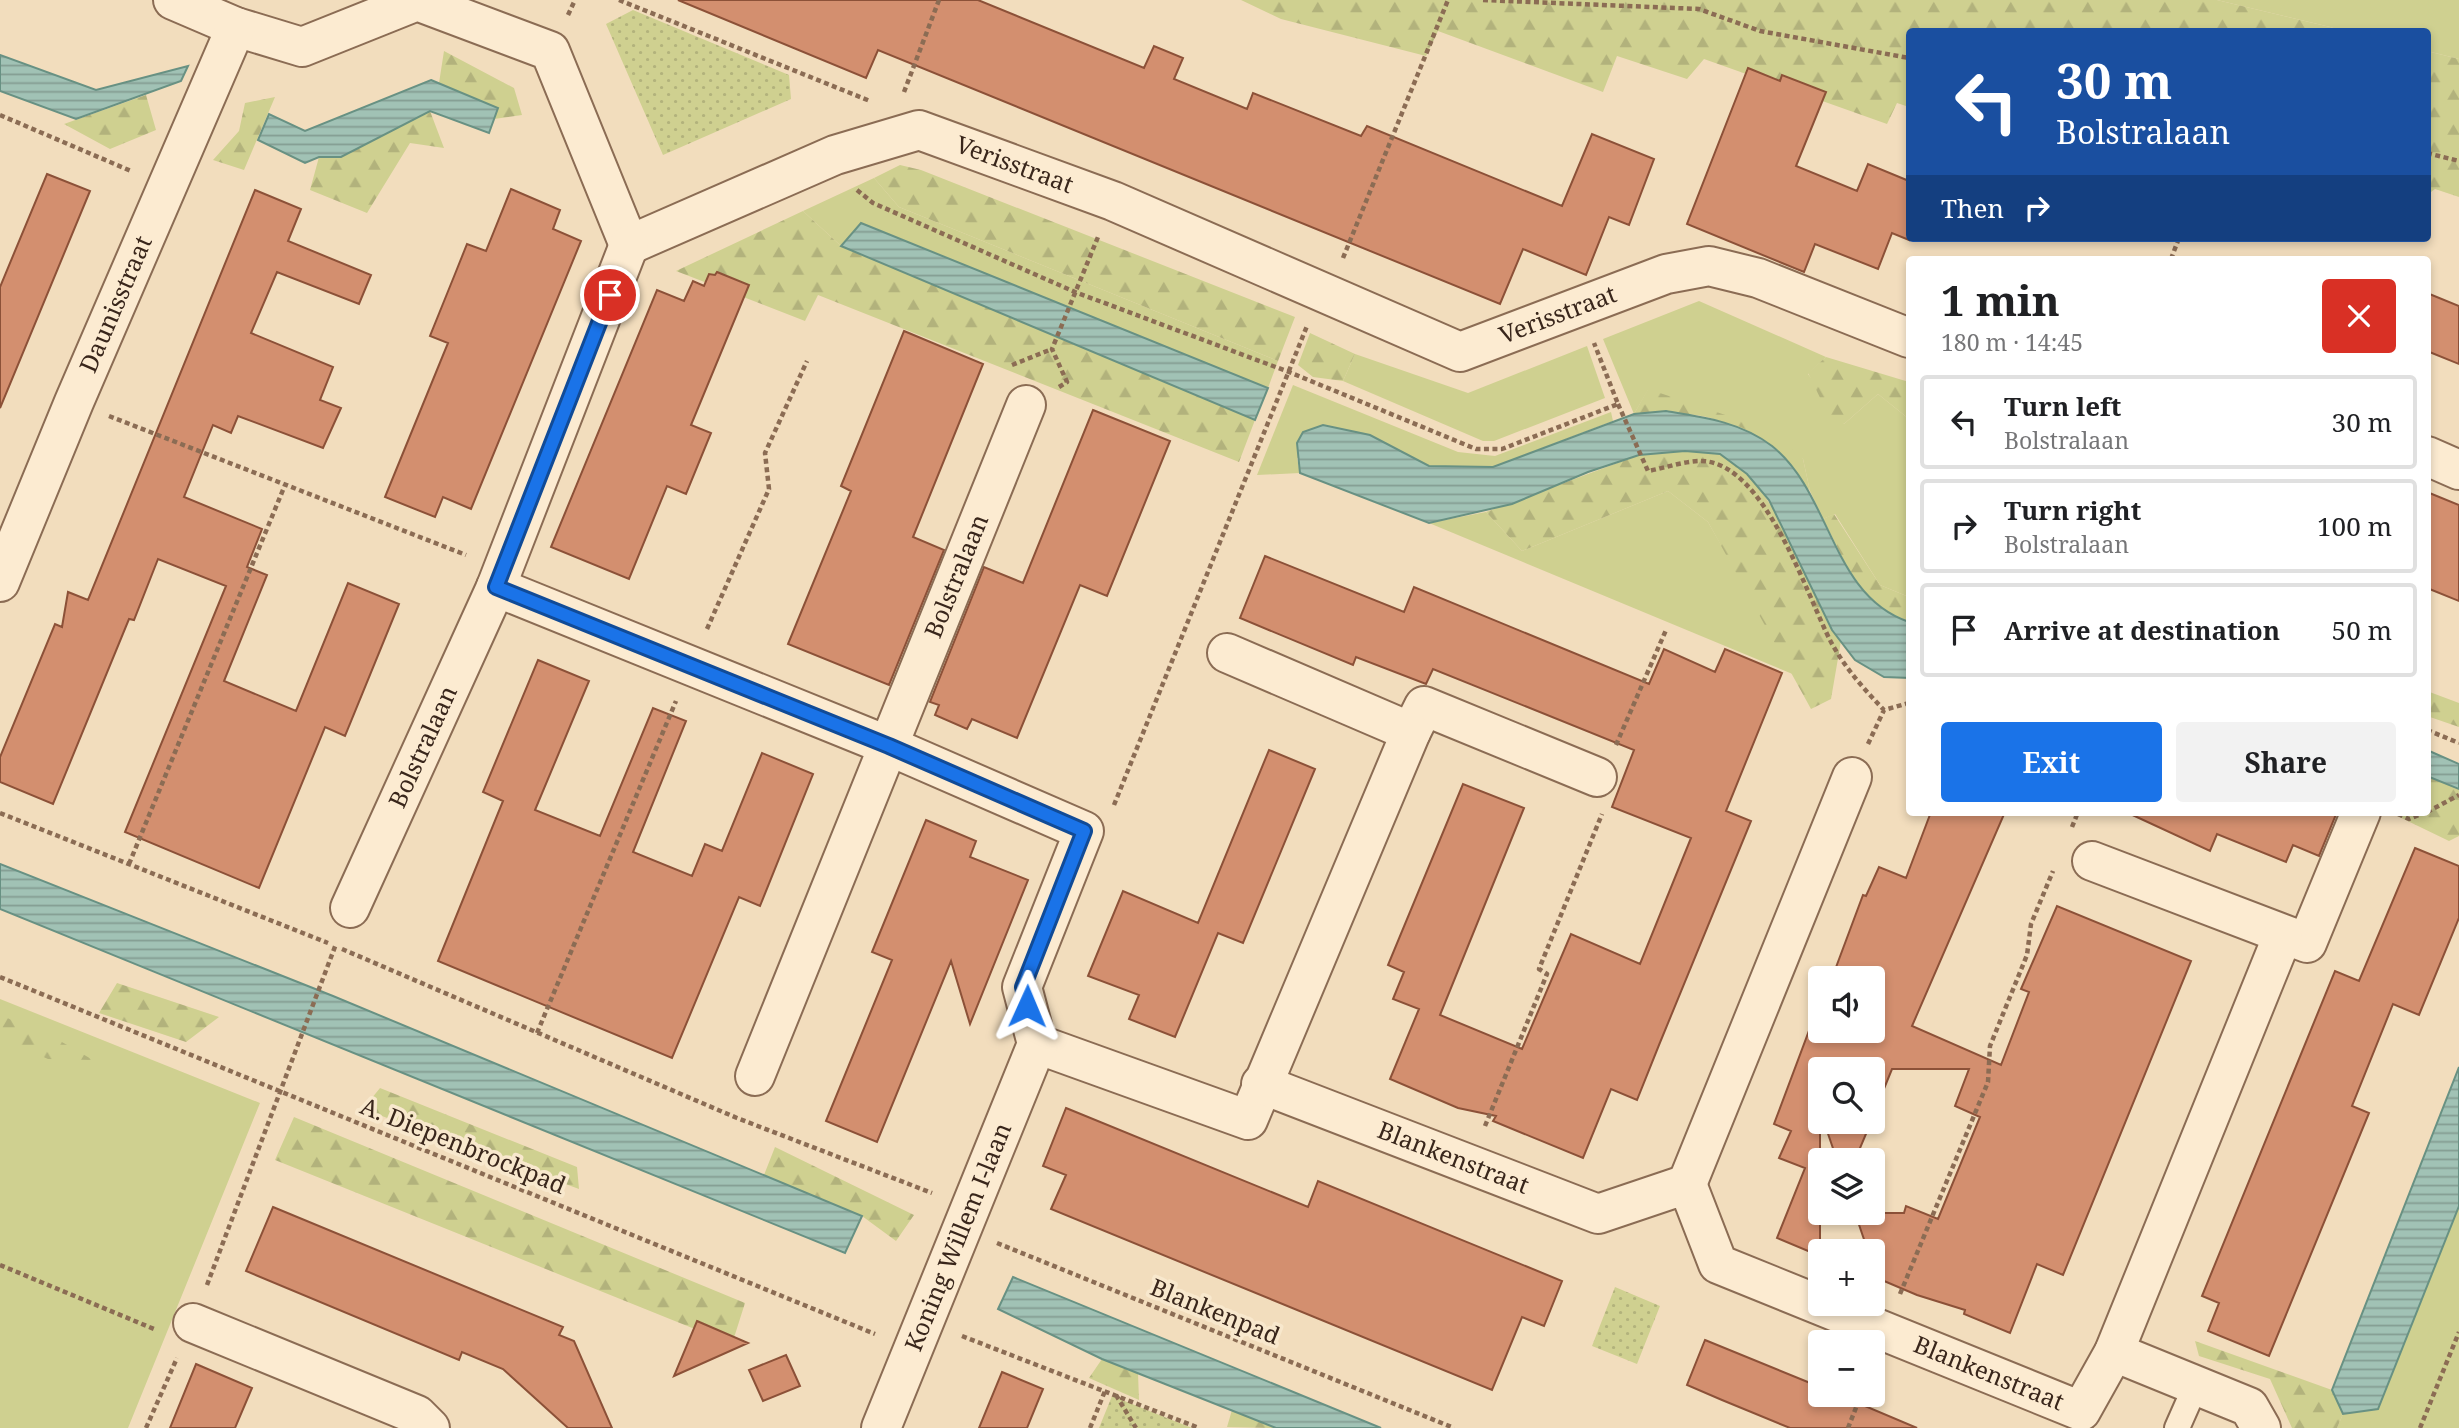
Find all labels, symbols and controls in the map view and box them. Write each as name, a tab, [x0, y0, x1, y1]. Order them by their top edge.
text: 30 m	[2056, 47, 2172, 113]
icon: left	[1941, 56, 2032, 147]
text: Bolstralaan	[2056, 110, 2230, 153]
street label: Verisstraat	[952, 127, 1078, 200]
icon: right	[2018, 189, 2056, 227]
text: Then	[1941, 190, 2004, 226]
street label: Daunisstraat	[71, 230, 159, 377]
pin	[580, 265, 640, 325]
text: 1 min	[1941, 271, 2060, 328]
icon: arrive	[591, 276, 629, 314]
street label: Verisstraat	[1494, 276, 1621, 351]
button: close	[2322, 279, 2396, 353]
text: 180 m · 14:45	[1941, 326, 2083, 358]
text: Turn left	[2004, 388, 2121, 424]
icon: left	[1945, 403, 1983, 441]
text: 30 m	[2332, 404, 2392, 440]
text: Bolstralaan	[2004, 424, 2129, 456]
text: Turn right	[2004, 492, 2141, 528]
icon: right	[1945, 507, 1983, 545]
text: 100 m	[2317, 508, 2392, 544]
street label: Bolstralaan	[916, 509, 995, 642]
text: Bolstralaan	[2004, 528, 2129, 560]
icon: arrive	[1945, 611, 1983, 649]
text: Arrive at destination	[2004, 612, 2280, 648]
text: 50 m	[2332, 612, 2392, 648]
street label: Bolstralaan	[380, 680, 464, 813]
button: Exit	[1941, 722, 2162, 802]
button: Share	[2176, 722, 2396, 802]
map controls	[1808, 966, 1885, 1407]
button: sound	[1808, 966, 1885, 1043]
position arrow	[990, 969, 1064, 1043]
button: search	[1808, 1057, 1885, 1134]
street label: A. Diepenbrockpad	[356, 1088, 571, 1201]
street label: Blankenstraat	[1373, 1113, 1534, 1201]
street label: Koning Willem I-laan	[896, 1117, 1018, 1356]
button: layers	[1808, 1148, 1885, 1225]
button: +	[1808, 1239, 1885, 1316]
street label: Blankenpad	[1146, 1270, 1285, 1352]
street label: Blankenstraat	[1909, 1327, 2069, 1417]
button: −	[1808, 1330, 1885, 1407]

